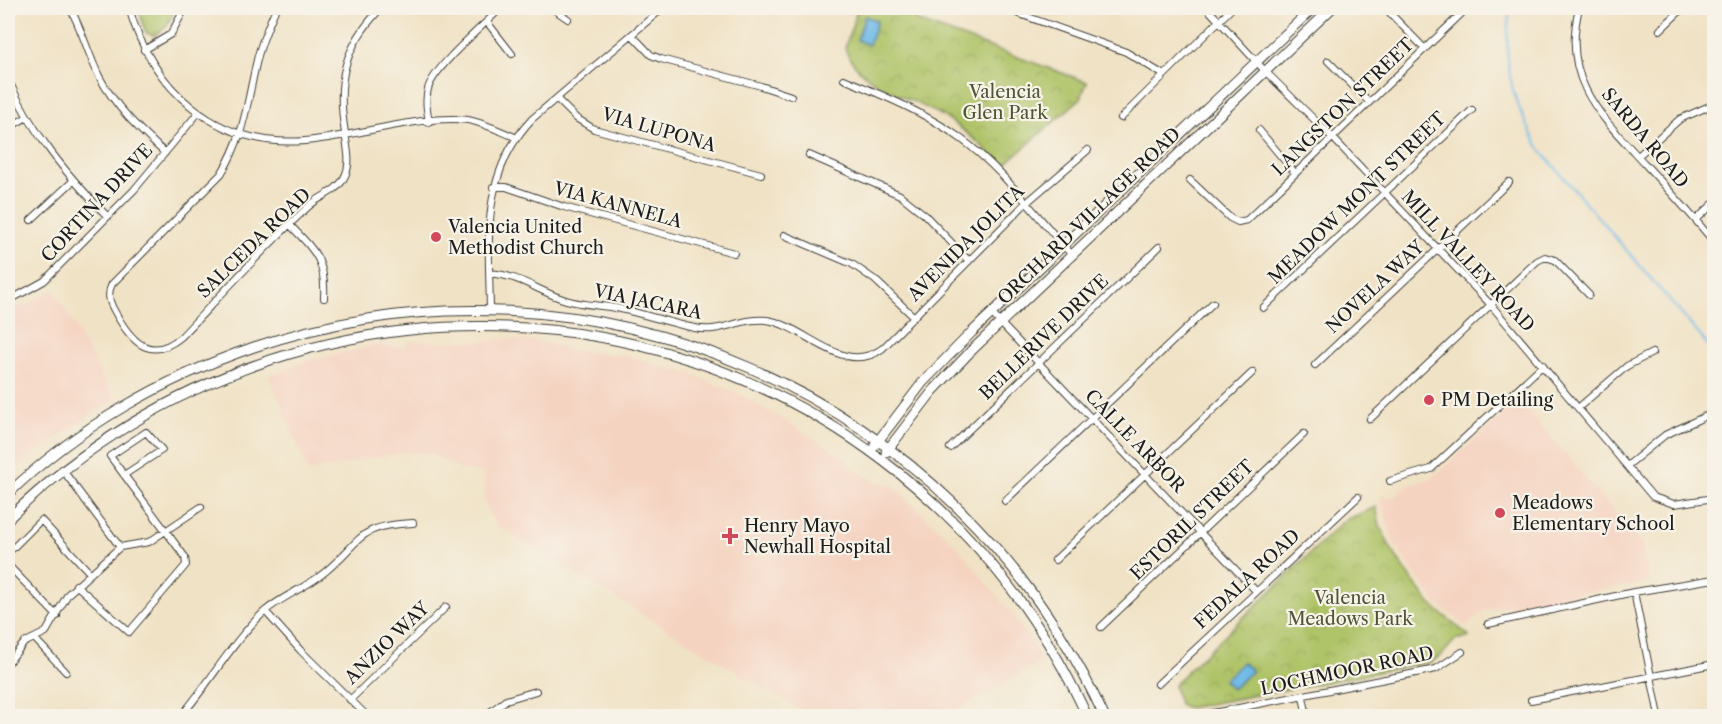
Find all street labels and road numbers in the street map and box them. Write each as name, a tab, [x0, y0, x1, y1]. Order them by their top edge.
street label: LANGSTON STREET	[1267, 33, 1419, 180]
street label: SARDA ROAD	[1597, 84, 1693, 192]
street label: VIA LUPONA	[599, 103, 719, 157]
street label: MEADOW MONT STREET	[1264, 107, 1451, 289]
street label: ORCHARD VILLAGE ROAD	[993, 123, 1185, 309]
street label: CORTINA DRIVE	[37, 139, 157, 267]
street label: VIA KANNELA	[551, 177, 685, 233]
street label: AVENIDA JOLITA	[902, 180, 1029, 307]
street label: SALCEDA ROAD	[193, 183, 315, 303]
street label: MILL VALLEY ROAD	[1397, 186, 1539, 336]
street label: NOVELA WAY	[1321, 235, 1430, 338]
street label: BELLERIVE DRIVE	[975, 270, 1113, 404]
street label: VIA JACARA	[591, 280, 705, 324]
street label: CALLE ARBOR	[1080, 385, 1190, 498]
street label: ESTORIL STREET	[1126, 455, 1259, 585]
street label: FEDALA ROAD	[1190, 525, 1304, 633]
street label: ANZIO WAY	[339, 596, 435, 689]
street label: LOCHMOOR ROAD	[1258, 642, 1436, 700]

